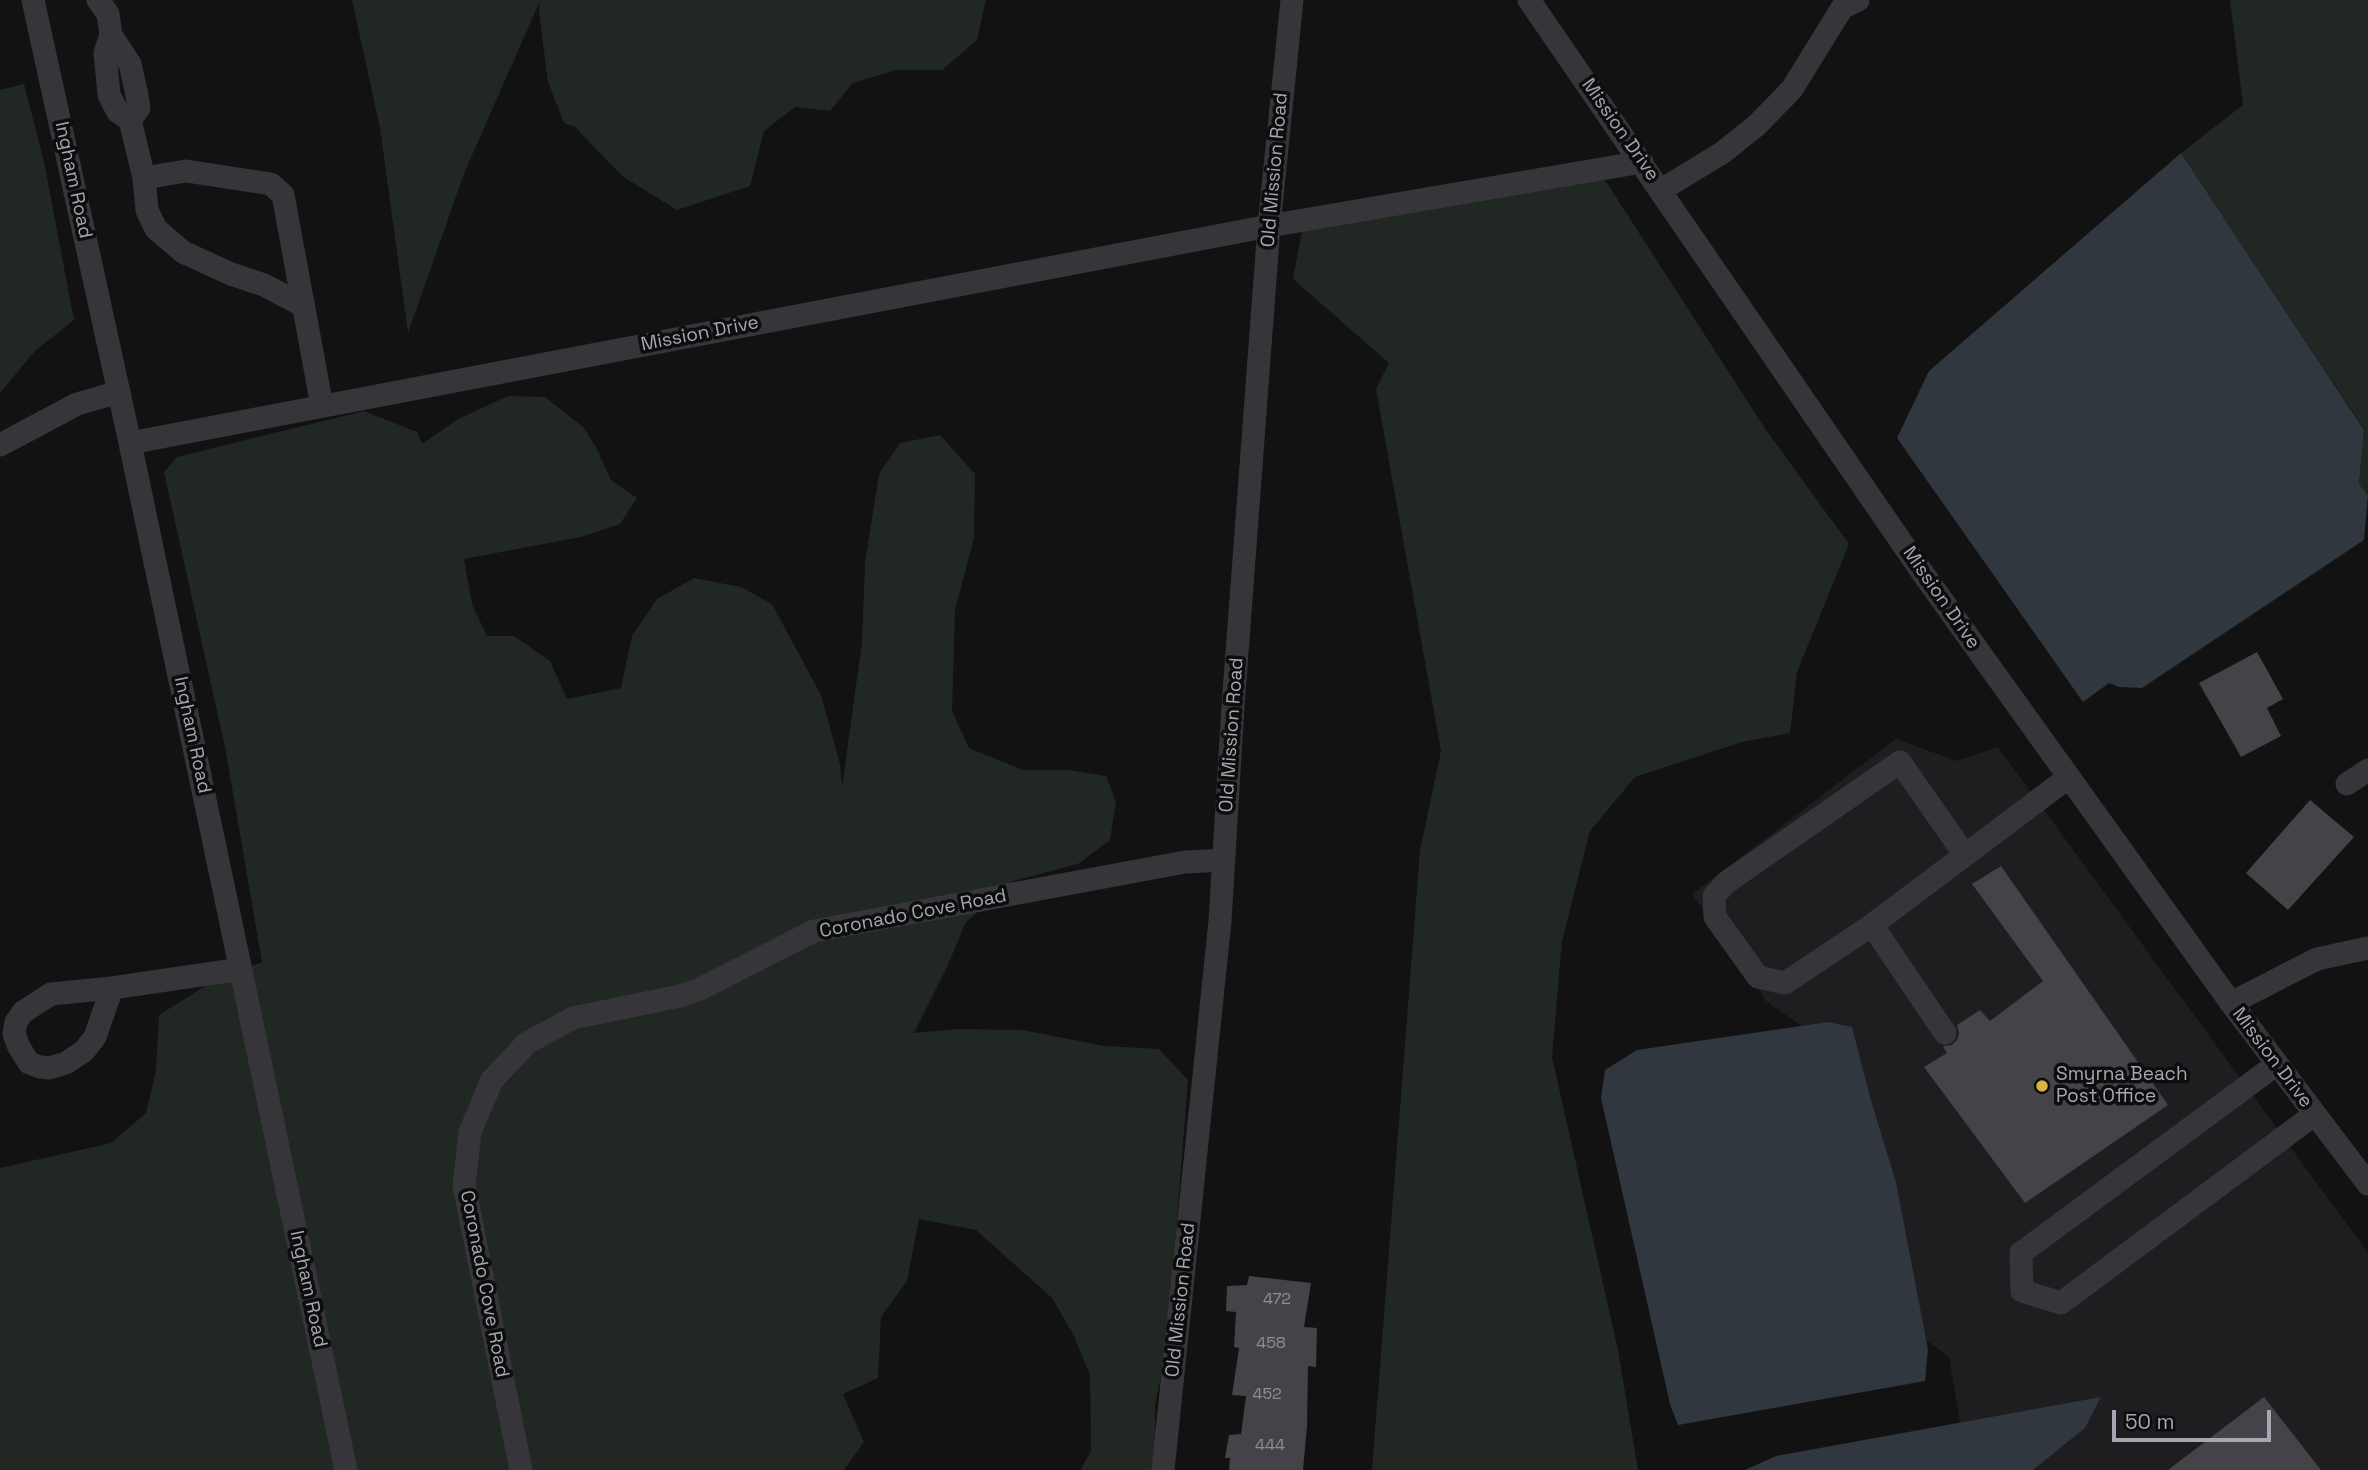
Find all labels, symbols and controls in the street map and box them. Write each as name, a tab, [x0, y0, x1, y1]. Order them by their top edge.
street label: Mission Drive	[1576, 74, 1664, 186]
street label: Old Mission Road	[1257, 92, 1293, 248]
street label: Ingham Road	[49, 119, 97, 241]
street label: Mission Drive	[639, 311, 761, 357]
street label: Mission Drive	[1897, 542, 1985, 654]
street label: Old Mission Road	[1215, 657, 1249, 813]
street label: Ingham Road	[168, 674, 216, 796]
street label: Coronado Cove Road	[818, 885, 1008, 943]
street label: Mission Drive	[2227, 1003, 2317, 1113]
place label: Smyrna Beach Post Office	[2056, 1064, 2188, 1108]
marker: Smyrna Beach Post Office	[2034, 1078, 2050, 1094]
street label: Coronado Cove Road	[455, 1189, 513, 1379]
street label: Old Mission Road	[1162, 1222, 1200, 1378]
street label: Ingham Road	[284, 1228, 332, 1350]
house number: 472	[1263, 1290, 1291, 1310]
house number: 458	[1256, 1334, 1286, 1354]
house number: 452	[1252, 1385, 1282, 1405]
scale bar	[2116, 1396, 2275, 1440]
text: 50 m	[2125, 1408, 2175, 1435]
house number: 444	[1255, 1436, 1285, 1456]

